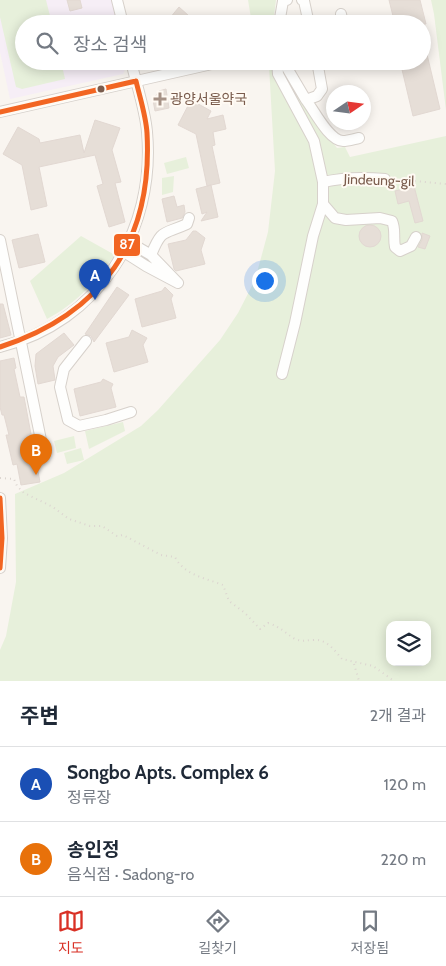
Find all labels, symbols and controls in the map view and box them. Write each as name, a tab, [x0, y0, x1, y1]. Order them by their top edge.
search box	[15, 15, 431, 70]
icon: search	[33, 29, 61, 57]
text: 장소 검색	[73, 33, 147, 56]
unlabelled marker	[96, 84, 106, 94]
north arrow	[326, 85, 371, 130]
place label: 광양서울약국	[170, 90, 247, 108]
marker: 광양서울약국	[154, 93, 166, 105]
street label: Jindeung-gil	[342, 170, 415, 190]
line badge: 87	[113, 233, 141, 257]
text: 87	[119, 235, 136, 253]
pin: A	[79, 259, 111, 300]
your location	[252, 268, 278, 294]
pin: B	[20, 434, 52, 475]
map controls	[386, 621, 431, 666]
button: layers	[386, 621, 431, 666]
text: 주변	[20, 703, 59, 728]
text: 2개 결과	[370, 706, 426, 725]
text: Songbo Apts. Complex 6	[67, 761, 269, 784]
text: A	[31, 775, 41, 794]
text: 120 m	[384, 775, 426, 794]
text: 정류장	[67, 788, 111, 807]
text: 송인정	[67, 838, 119, 861]
text: B	[31, 850, 41, 869]
text: 220 m	[380, 850, 426, 869]
text: 음식점 · Sadong-ro	[67, 865, 194, 884]
tab: 지도	[57, 907, 85, 957]
tab: 길찾기	[198, 907, 237, 957]
tab: 저장됨	[351, 907, 389, 957]

